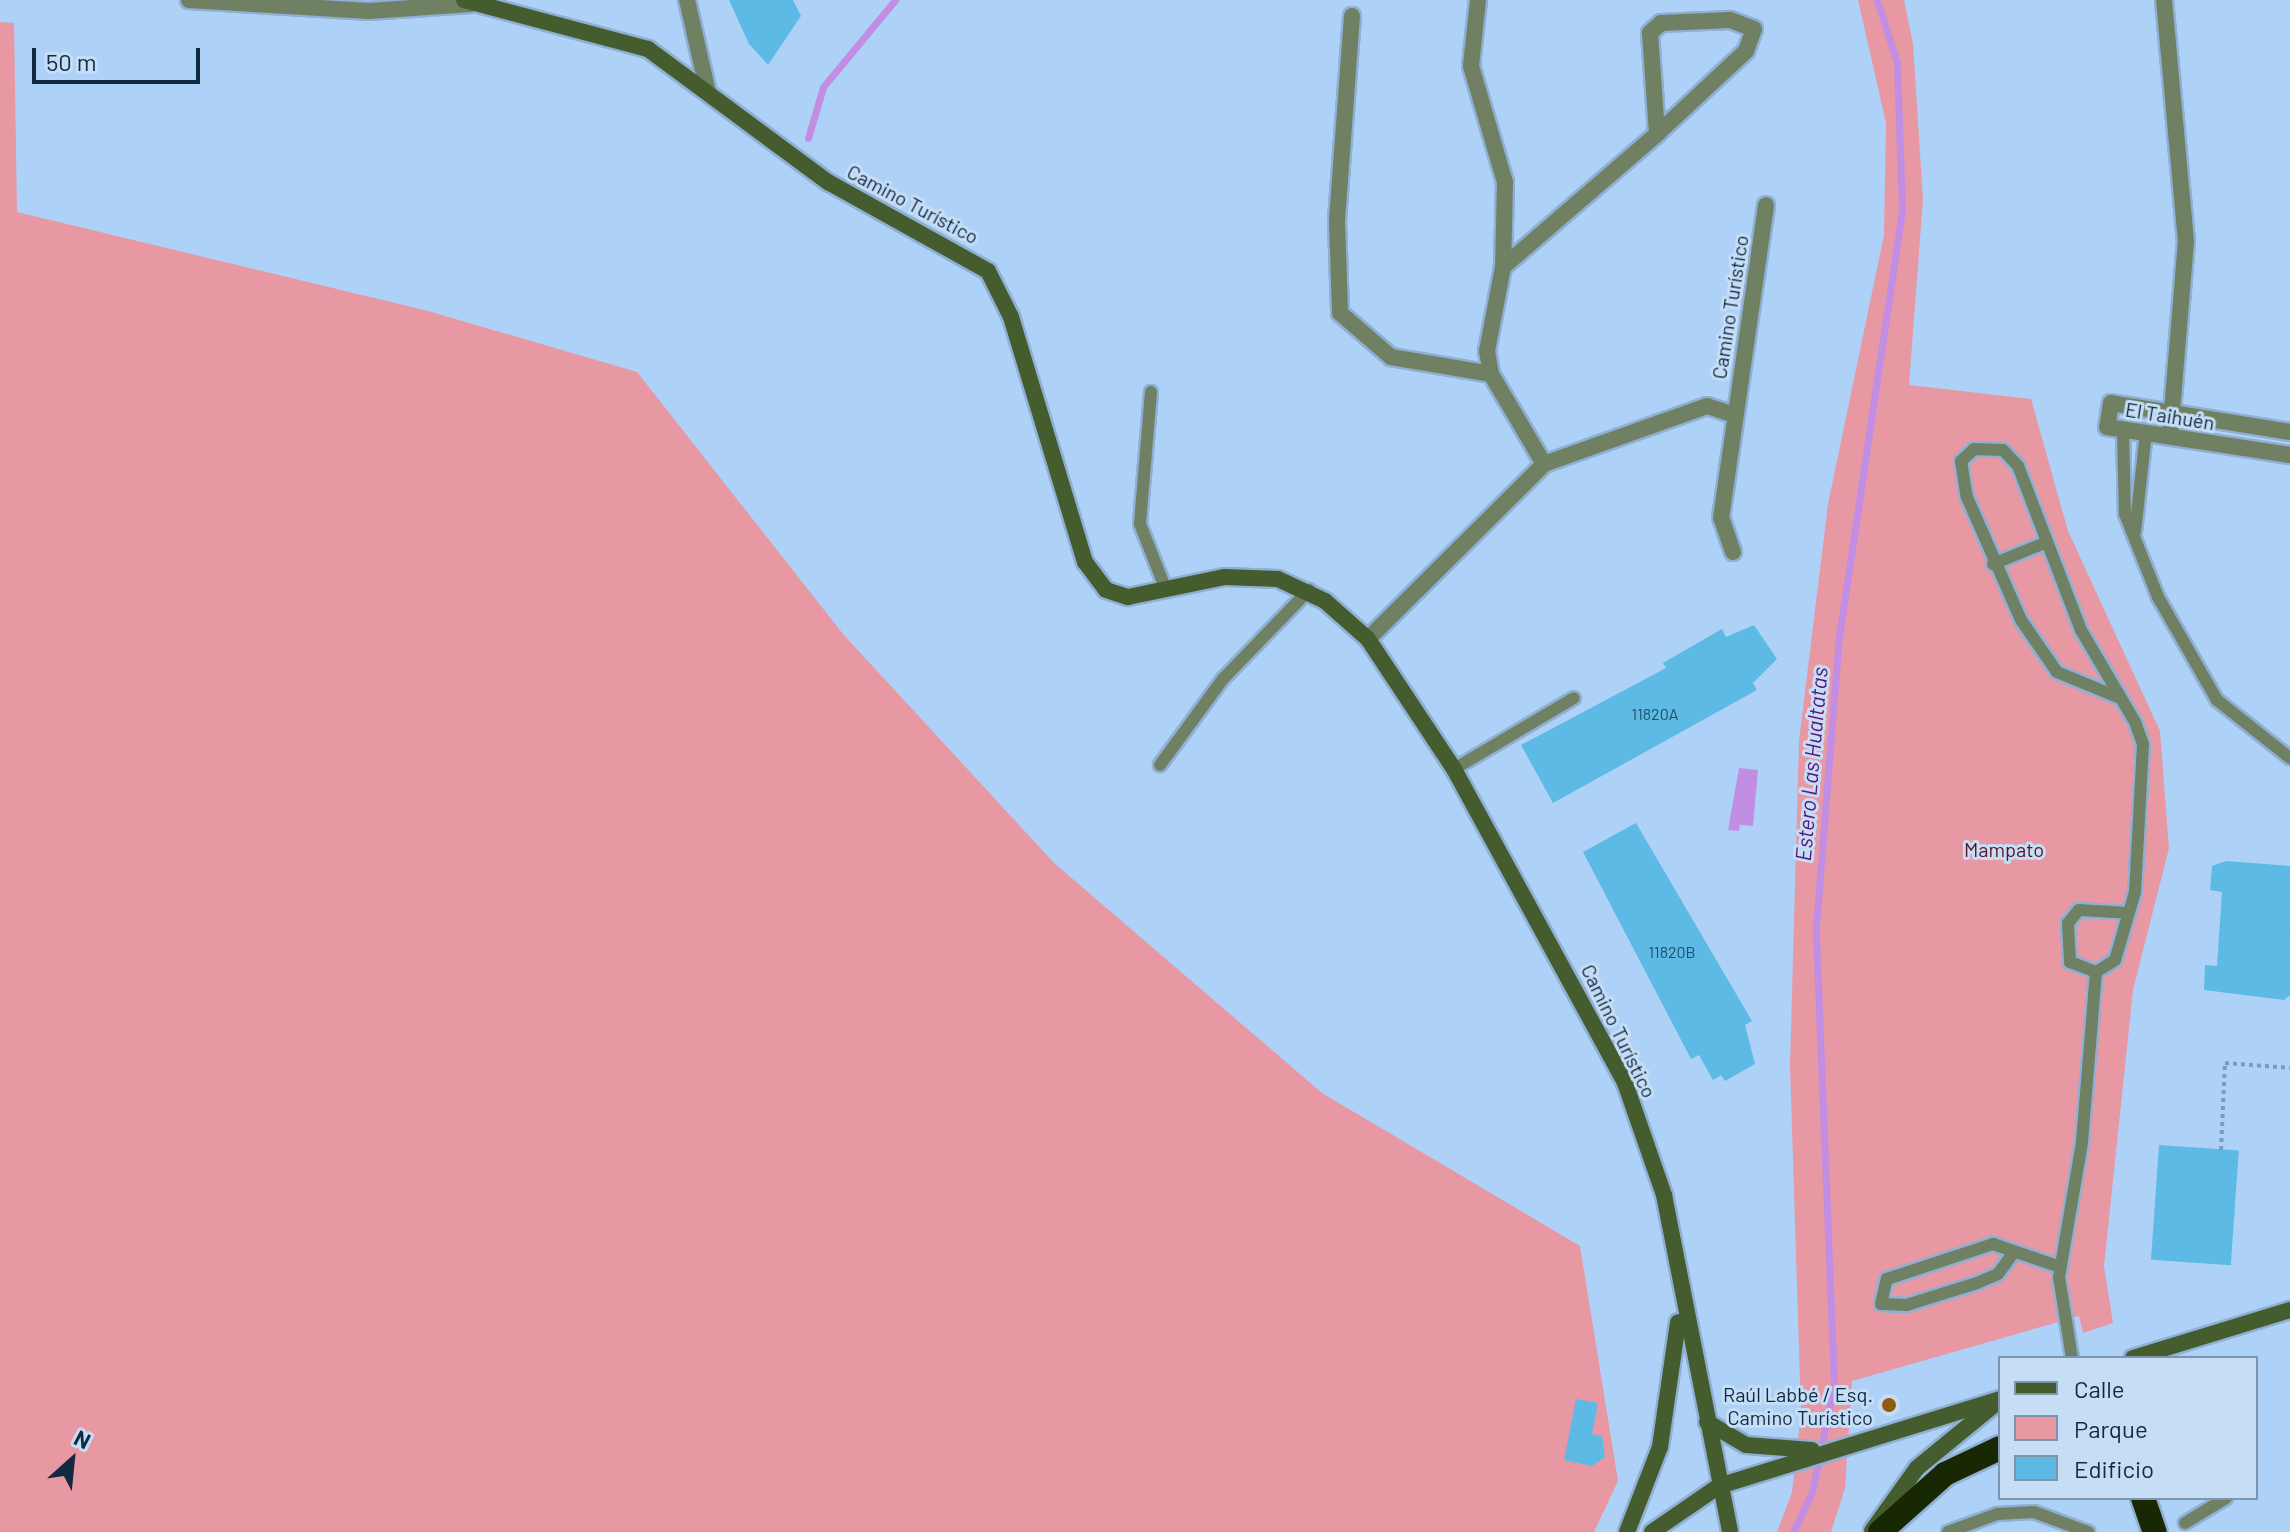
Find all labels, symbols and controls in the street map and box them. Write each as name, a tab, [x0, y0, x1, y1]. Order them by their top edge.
scale bar	[36, 32, 204, 82]
text: 50 m	[46, 47, 97, 76]
street label: Camino Turístico	[843, 159, 983, 249]
street label: Camino Turístico	[1707, 233, 1753, 381]
street label: El Taihuén	[2124, 397, 2216, 435]
water label: Estero Las Hualtatas	[1789, 666, 1833, 862]
house number: 11820A	[1632, 704, 1678, 724]
park label: Mampato	[1964, 837, 2044, 861]
house number: 11820B	[1648, 942, 1696, 962]
street label: Camino Turístico	[1576, 960, 1662, 1102]
legend	[1998, 1356, 2258, 1500]
text: Calle	[2074, 1374, 2125, 1403]
place label: Raúl Labbé / Esq. Camino Turístico	[1723, 1382, 1873, 1429]
marker: Raúl Labbé / Esq. Camino Turístico	[1880, 1396, 1898, 1414]
text: Parque	[2074, 1414, 2148, 1443]
north arrow	[32, 1420, 112, 1500]
text: N	[70, 1424, 95, 1454]
text: Edificio	[2074, 1454, 2154, 1483]

